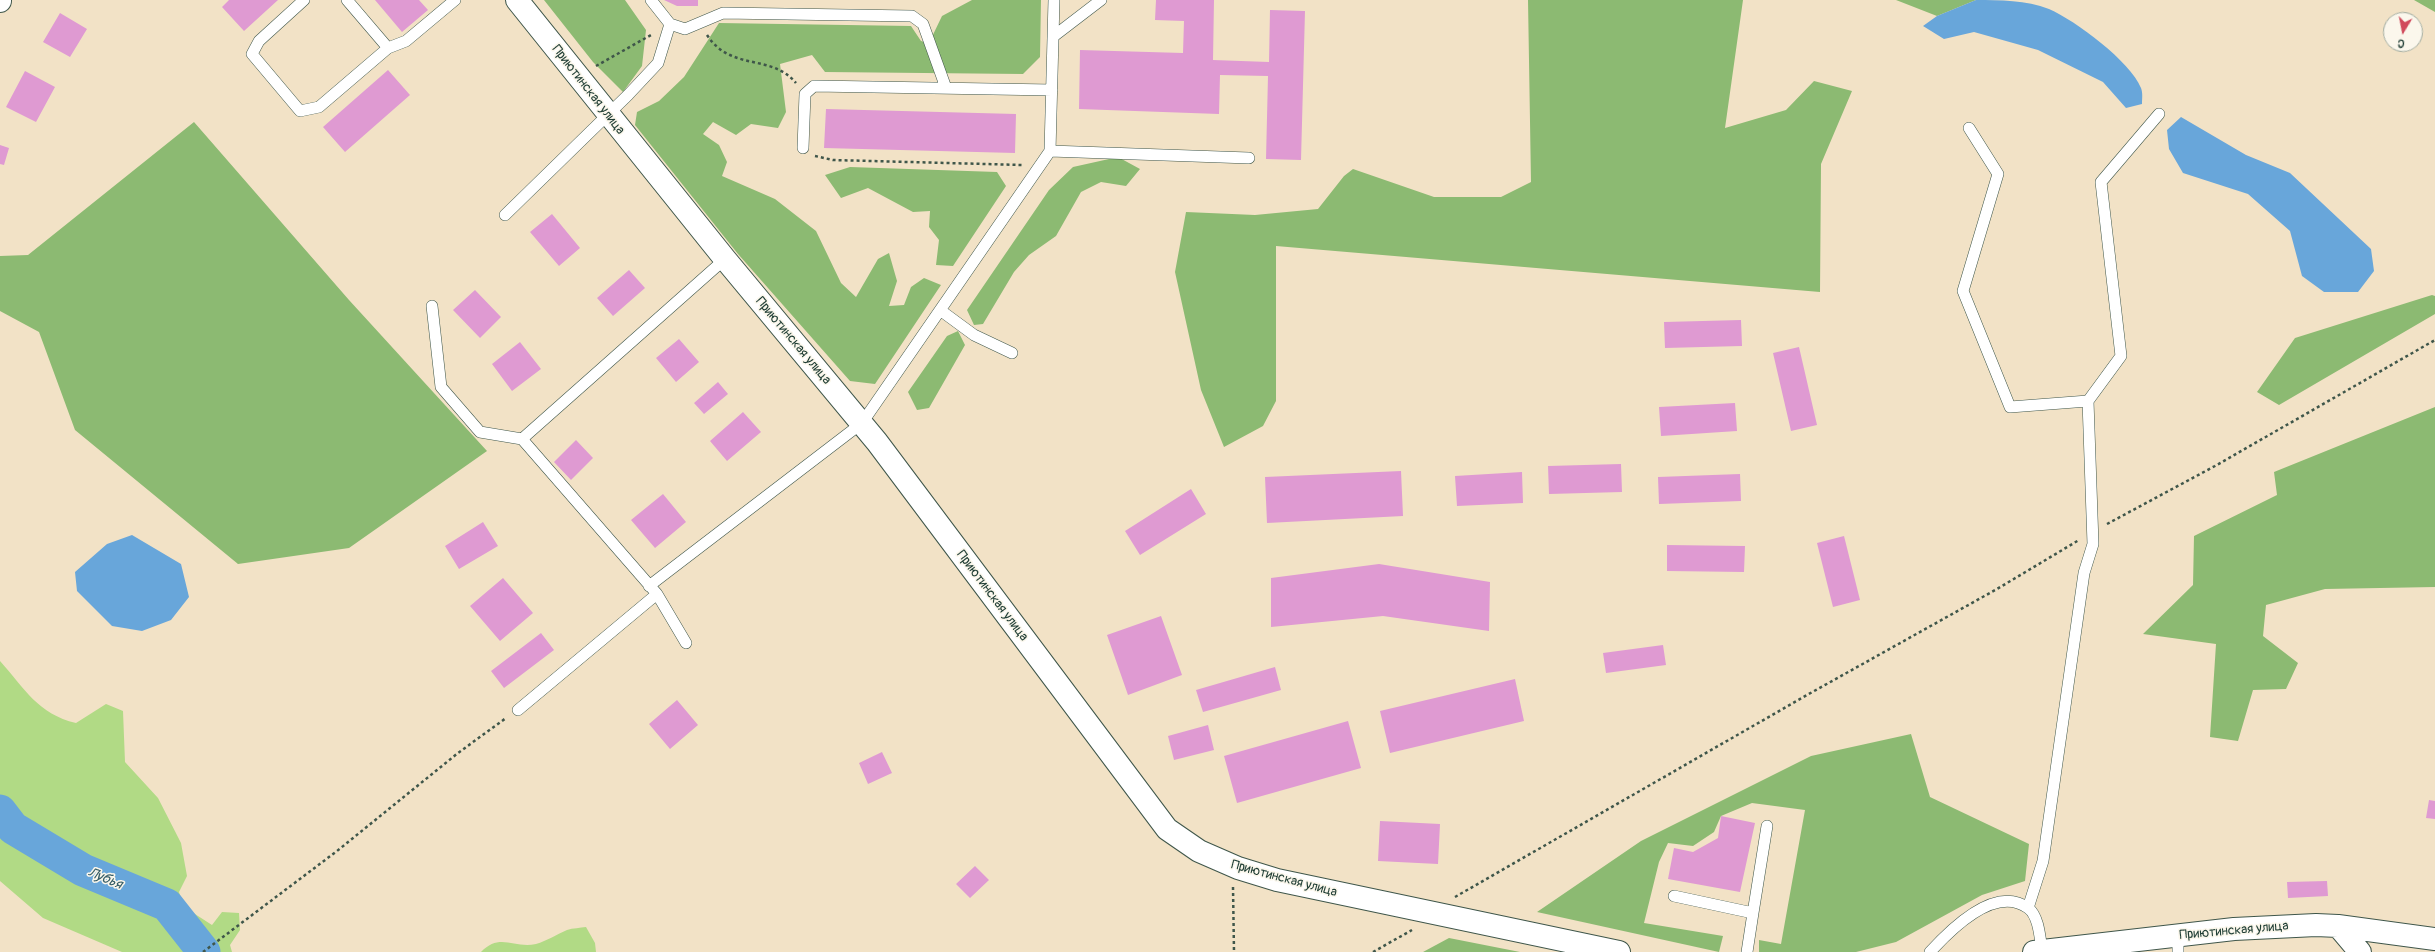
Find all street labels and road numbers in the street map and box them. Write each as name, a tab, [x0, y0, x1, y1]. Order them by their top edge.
street label: Приютинская улица	[548, 42, 628, 138]
street label: Приютинская улица	[752, 294, 834, 388]
street label: Приютинская улица	[953, 548, 1031, 644]
street label: Приютинская улица	[1229, 857, 1339, 901]
street label: Приютинская улица	[2179, 918, 2289, 944]

